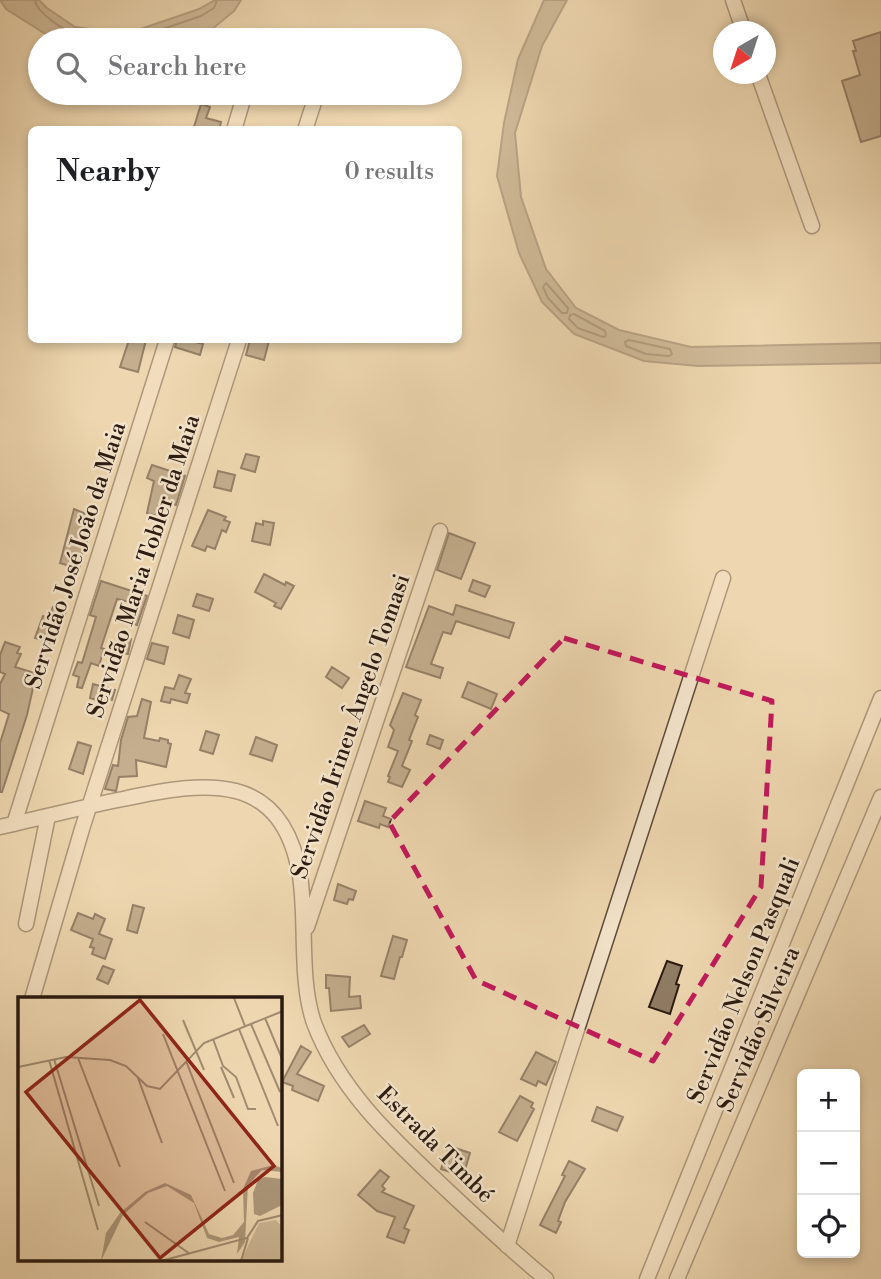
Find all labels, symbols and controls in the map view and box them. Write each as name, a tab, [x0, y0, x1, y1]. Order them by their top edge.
north arrow	[713, 21, 776, 84]
search box	[28, 28, 462, 105]
icon: search	[52, 48, 90, 86]
text: Search here	[108, 51, 247, 83]
text: Nearby	[56, 153, 160, 191]
text: 0 results	[344, 158, 434, 186]
street label: Servidão Maria Tobler da Maia	[82, 411, 206, 722]
street label: Servidão José João da Maia	[20, 418, 132, 692]
street label: Servidão Irineu Ângelo Tomasi	[284, 570, 416, 882]
street label: Servidão Nelson Pasquali	[682, 853, 806, 1108]
street label: Servidão Silveira	[712, 942, 806, 1116]
inset map	[18, 997, 282, 1262]
map controls	[797, 1069, 860, 1258]
button: +	[797, 1069, 860, 1132]
street label: Estrada Timbé	[371, 1080, 500, 1209]
button: −	[797, 1132, 860, 1195]
button: locate	[797, 1195, 860, 1258]

